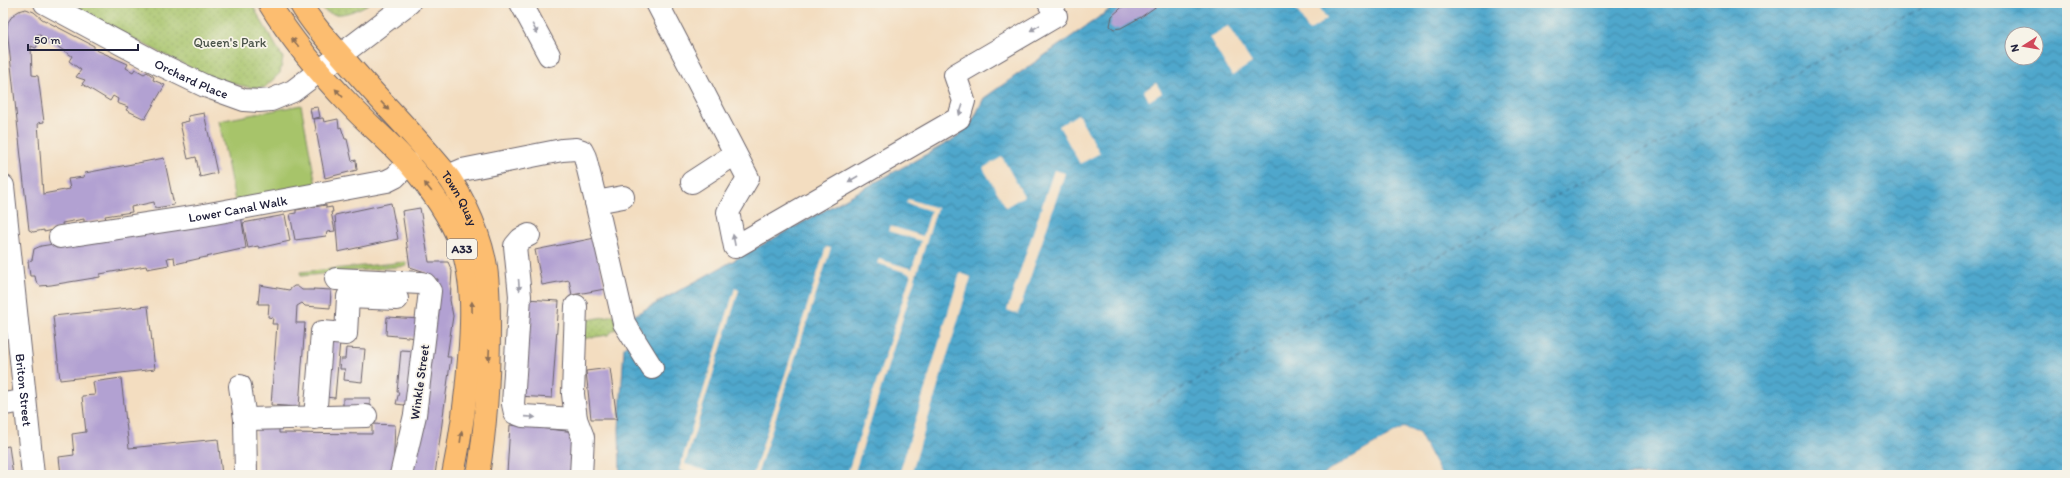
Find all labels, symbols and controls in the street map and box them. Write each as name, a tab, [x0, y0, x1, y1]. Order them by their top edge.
one-way arrow	[532, 23, 538, 35]
one-way arrow	[1029, 25, 1041, 32]
scale bar	[28, 26, 138, 52]
north arrow	[2004, 26, 2044, 66]
text: 50 m	[34, 33, 60, 47]
park label: Queen's Park	[193, 35, 267, 50]
one-way arrow	[291, 36, 300, 47]
text: N	[2008, 43, 2022, 53]
street label: Orchard Place	[152, 56, 230, 102]
one-way arrow	[334, 88, 344, 98]
one-way arrow	[381, 101, 390, 111]
one-way arrow	[958, 104, 964, 116]
street label: Town Quay	[438, 168, 480, 228]
one-way arrow	[847, 175, 859, 182]
one-way arrow	[424, 182, 433, 193]
street label: Lower Canal Walk	[187, 193, 289, 225]
one-way arrow	[731, 233, 737, 246]
road number: A33	[447, 239, 477, 259]
one-way arrow	[516, 279, 522, 291]
one-way arrow	[468, 301, 475, 313]
street label: Winkle Street	[407, 343, 432, 421]
one-way arrow	[486, 349, 492, 362]
street label: Briton Street	[12, 353, 35, 427]
one-way arrow	[524, 413, 536, 420]
one-way arrow	[458, 431, 464, 443]

